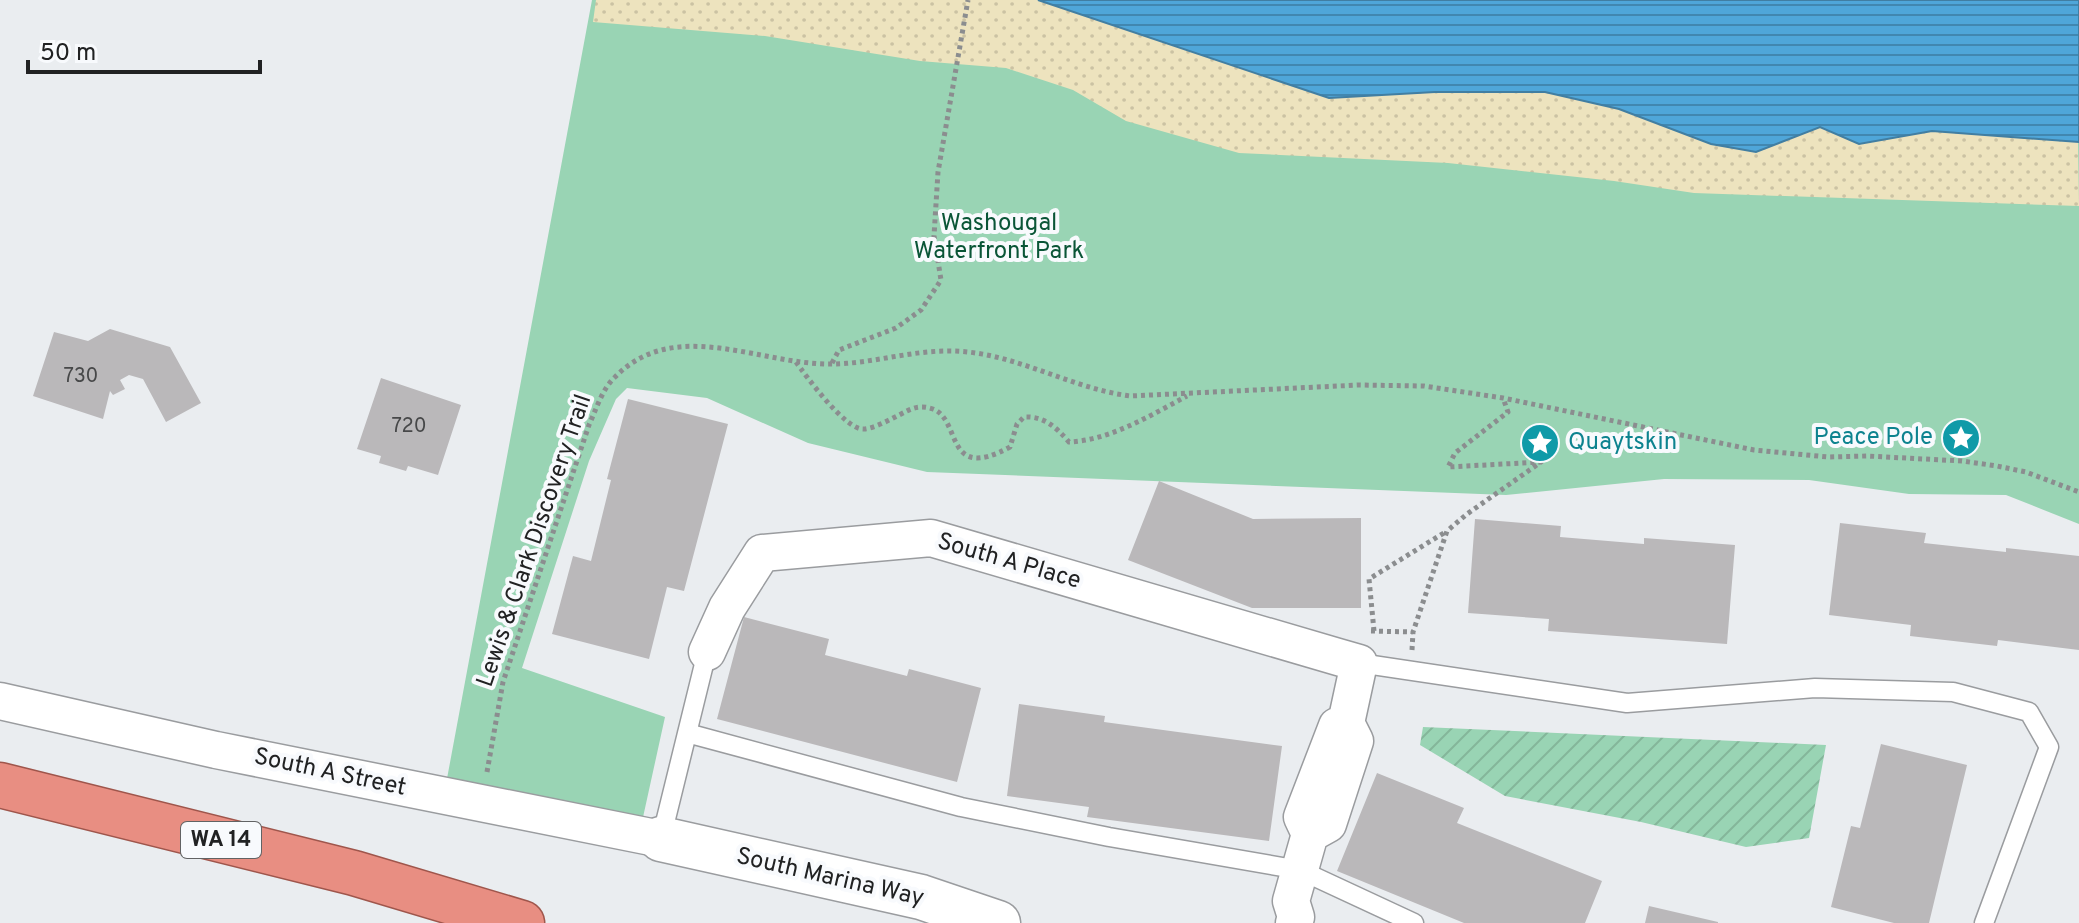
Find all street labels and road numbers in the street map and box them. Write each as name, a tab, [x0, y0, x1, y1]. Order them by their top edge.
street label: Lewis & Clark Discovery Trail	[471, 391, 599, 691]
street label: South A Place	[934, 527, 1084, 597]
street label: South A Street	[251, 742, 409, 804]
road number: WA 14	[181, 822, 261, 858]
street label: South Marina Way	[733, 842, 927, 914]

